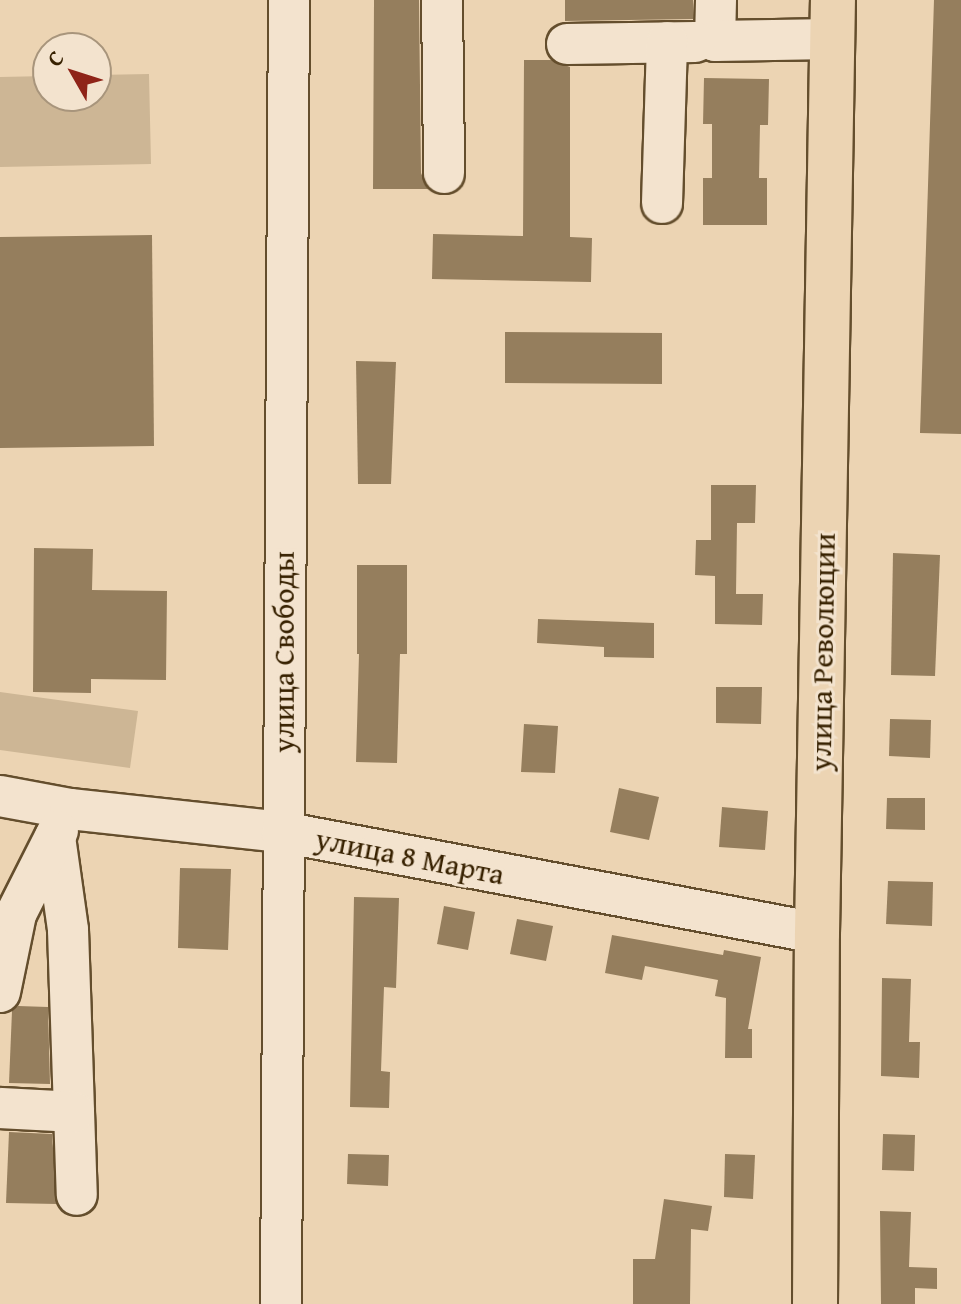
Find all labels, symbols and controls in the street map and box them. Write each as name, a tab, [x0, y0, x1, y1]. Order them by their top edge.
north arrow	[32, 32, 112, 112]
text: С	[39, 43, 71, 73]
street label: улица Революции	[802, 532, 842, 772]
street label: улица Свободы	[265, 551, 301, 753]
street label: улица 8 Марта	[313, 820, 507, 892]

